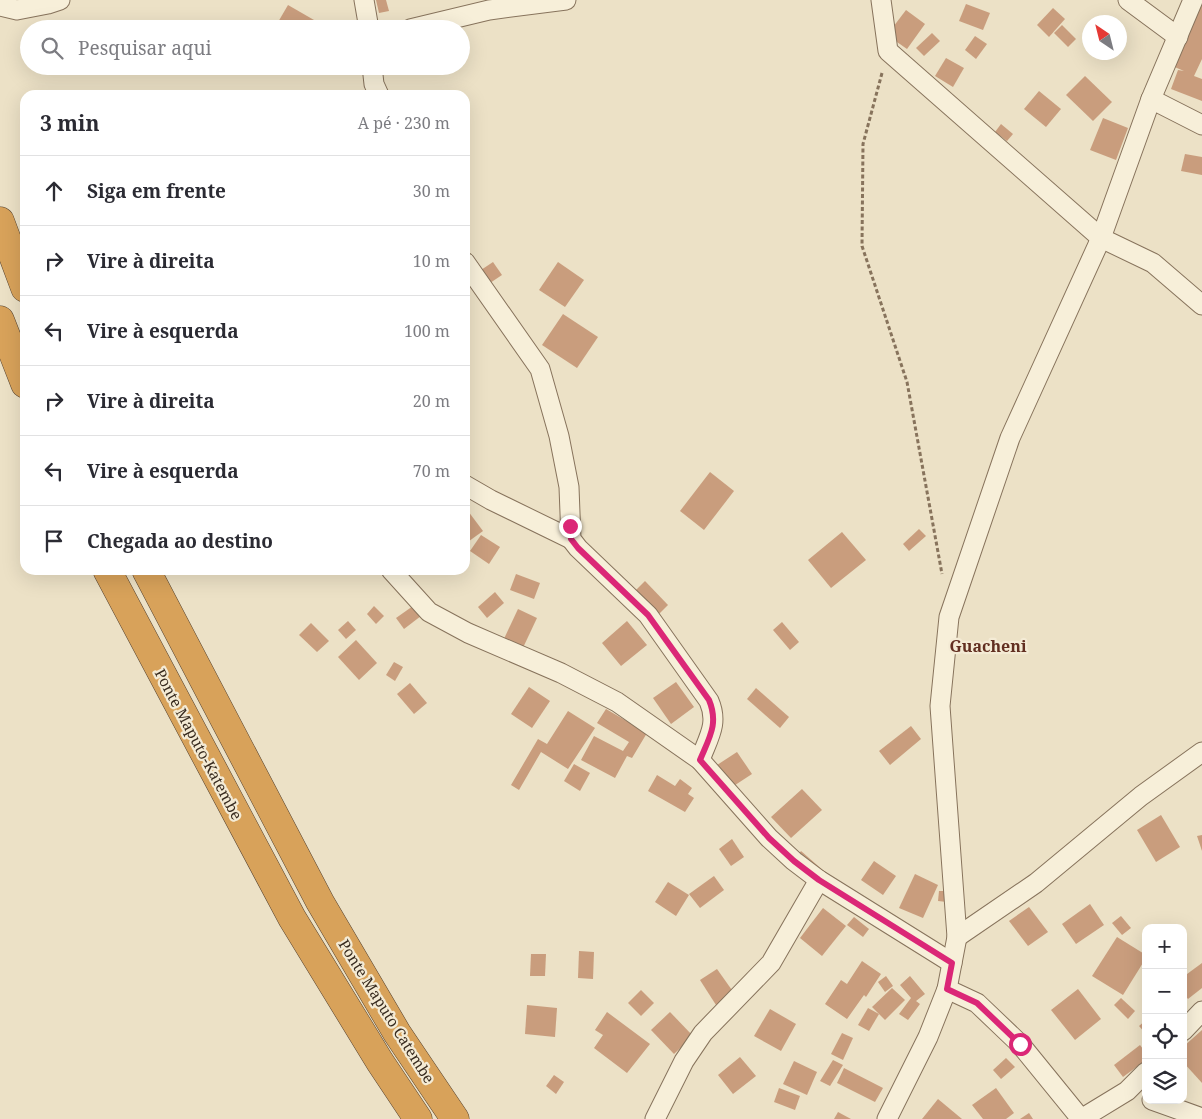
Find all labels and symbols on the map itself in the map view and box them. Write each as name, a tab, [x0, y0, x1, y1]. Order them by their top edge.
north arrow	[1082, 15, 1127, 60]
route end	[559, 515, 582, 538]
district label: Guacheni	[949, 635, 1027, 657]
street label: Ponte Maputo-Katembe	[151, 665, 247, 823]
street label: Ponte Maputo Catembe	[335, 935, 439, 1087]
route start	[1009, 1033, 1032, 1056]

